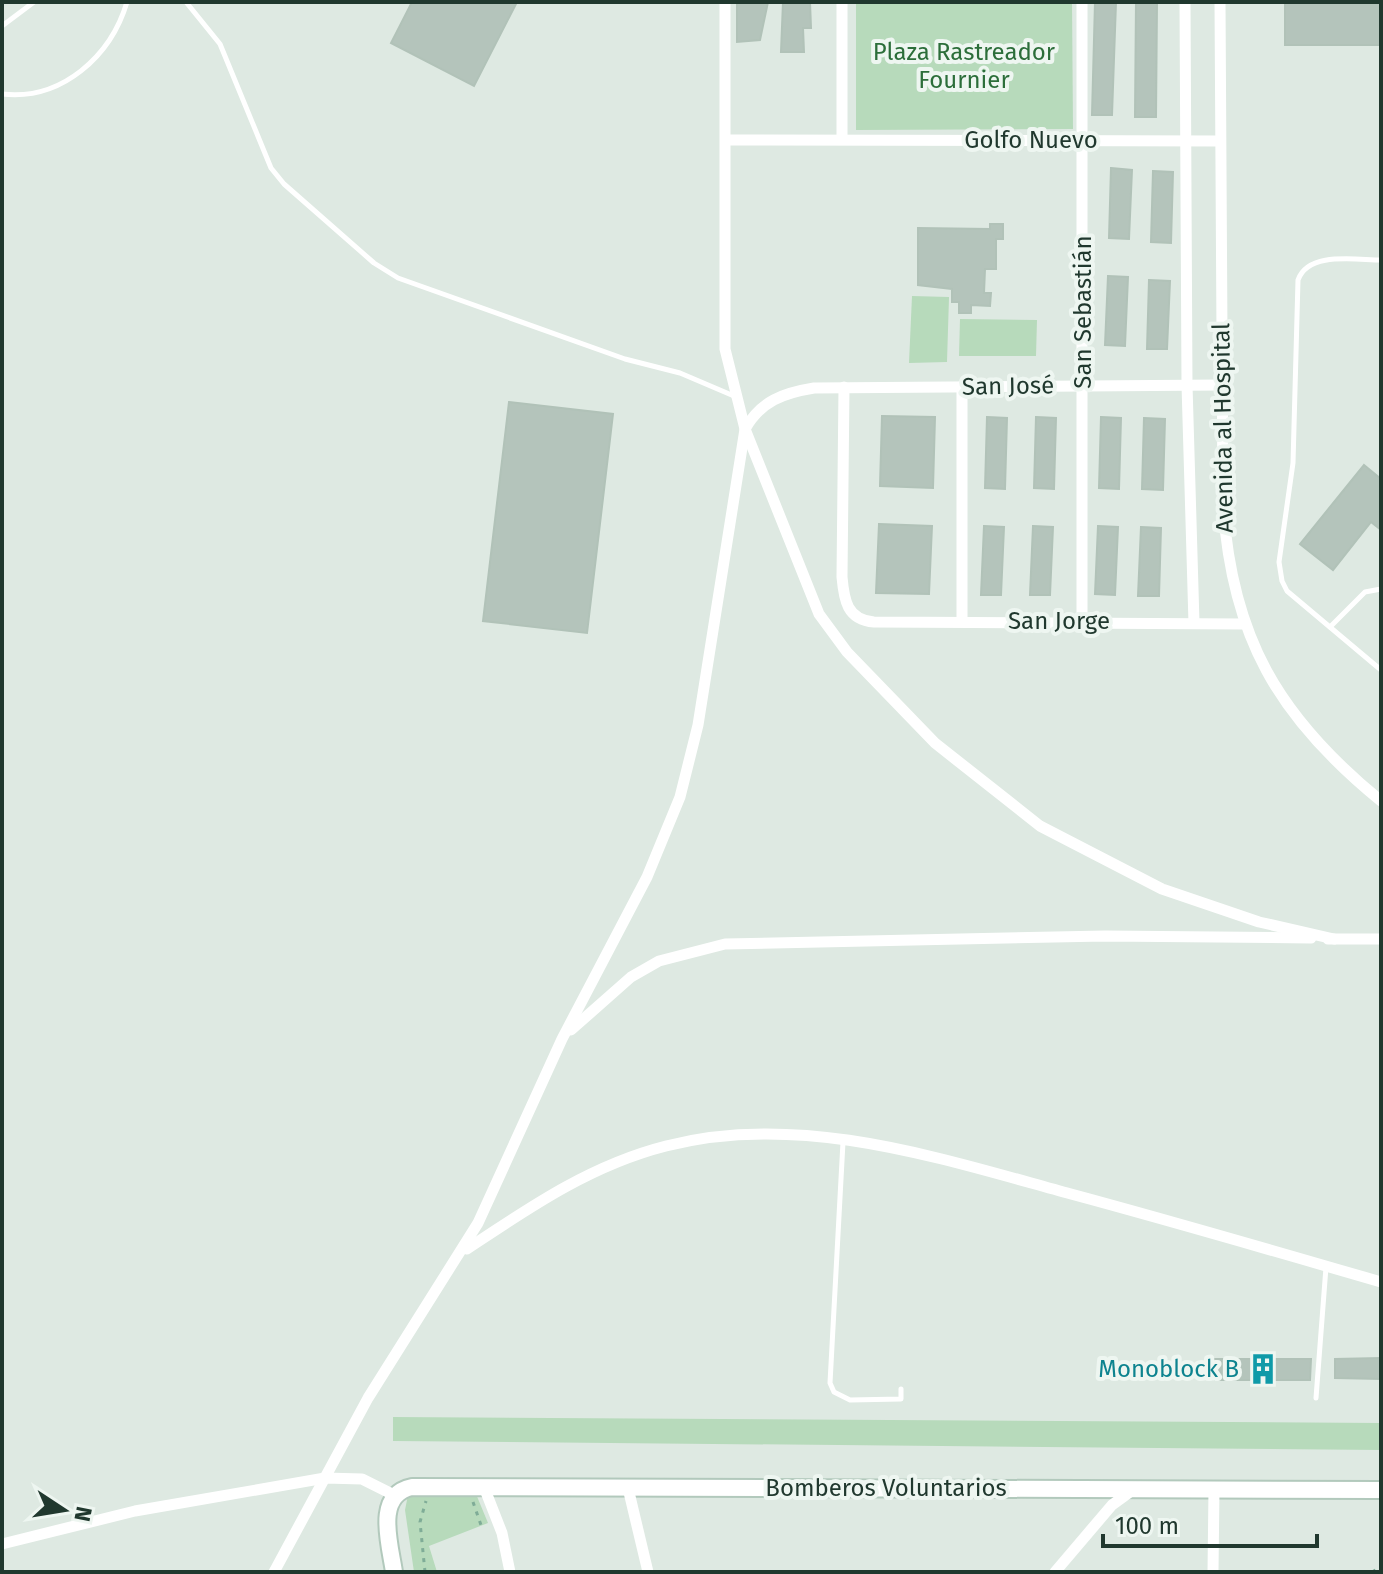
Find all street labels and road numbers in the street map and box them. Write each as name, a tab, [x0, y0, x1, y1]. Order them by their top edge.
street label: Golfo Nuevo	[964, 126, 1098, 154]
street label: San Sebastián	[1069, 235, 1097, 389]
street label: Avenida al Hospital	[1207, 323, 1239, 533]
street label: San José	[962, 371, 1054, 401]
street label: San Jorge	[1008, 607, 1110, 635]
street label: Bomberos Voluntarios	[765, 1474, 1007, 1502]

